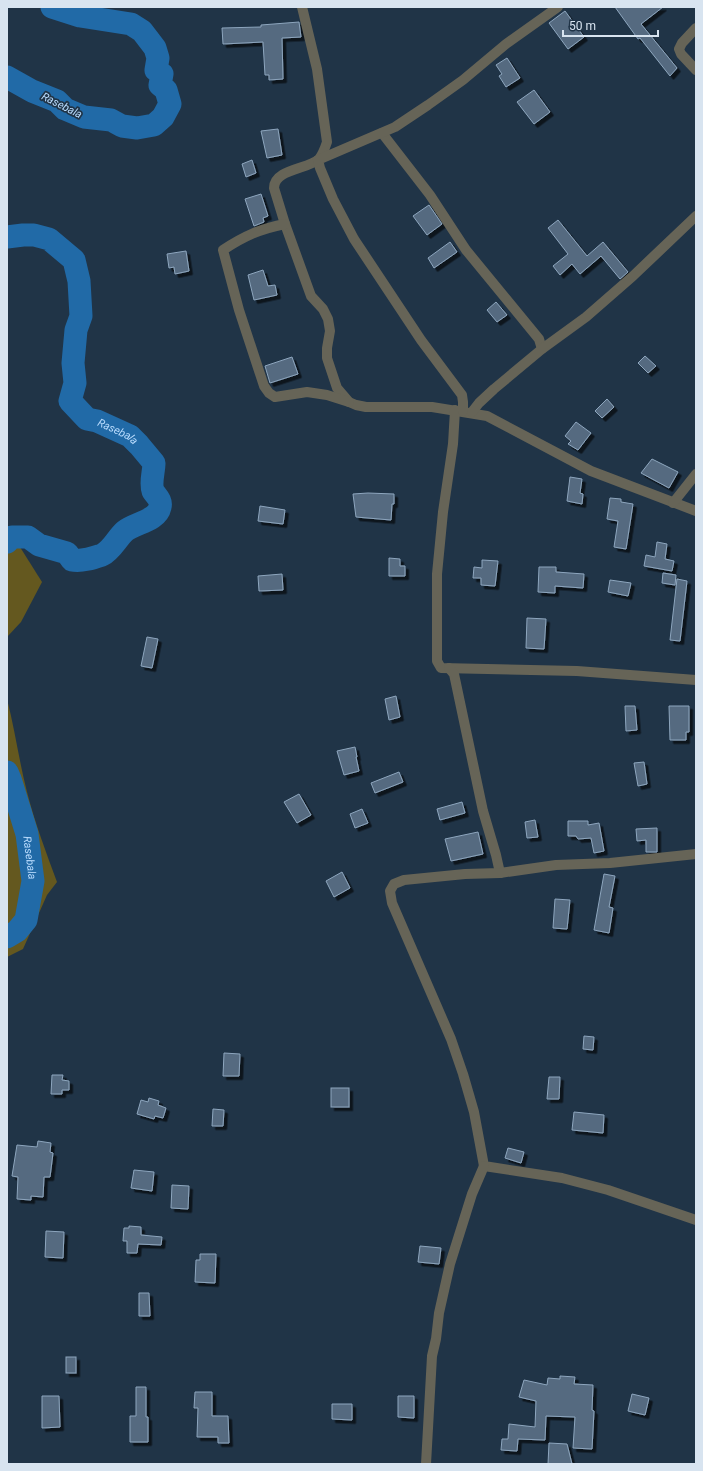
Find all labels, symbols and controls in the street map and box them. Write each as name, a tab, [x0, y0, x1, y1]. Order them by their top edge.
scale bar	[563, 12, 658, 38]
text: 50 m	[569, 19, 596, 33]
water label: Rasebala	[39, 90, 84, 121]
water label: Rasebala	[95, 416, 141, 447]
water label: Rasebala	[20, 835, 39, 880]

